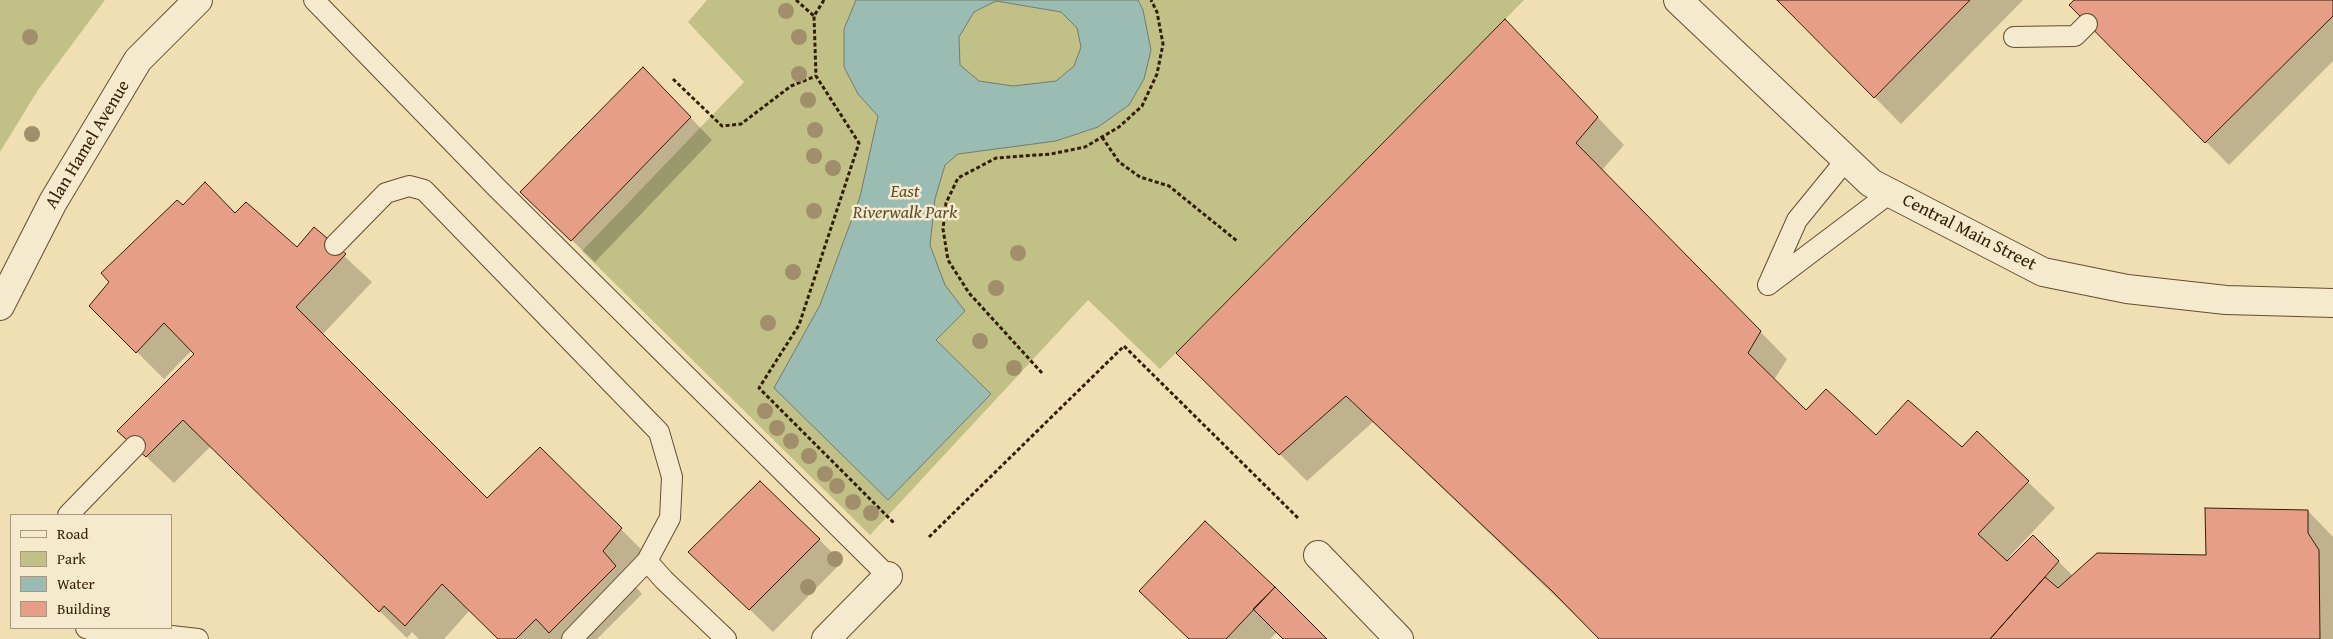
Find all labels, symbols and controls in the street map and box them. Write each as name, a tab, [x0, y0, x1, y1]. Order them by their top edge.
street label: Alan Hamel Avenue	[41, 77, 135, 213]
park label: East Riverwalk Park	[853, 181, 957, 223]
street label: Central Main Street	[1898, 190, 2040, 276]
legend	[10, 514, 172, 629]
text: Road	[57, 523, 88, 544]
text: Park	[57, 548, 86, 569]
text: Water	[57, 573, 95, 594]
text: Building	[57, 598, 110, 619]

